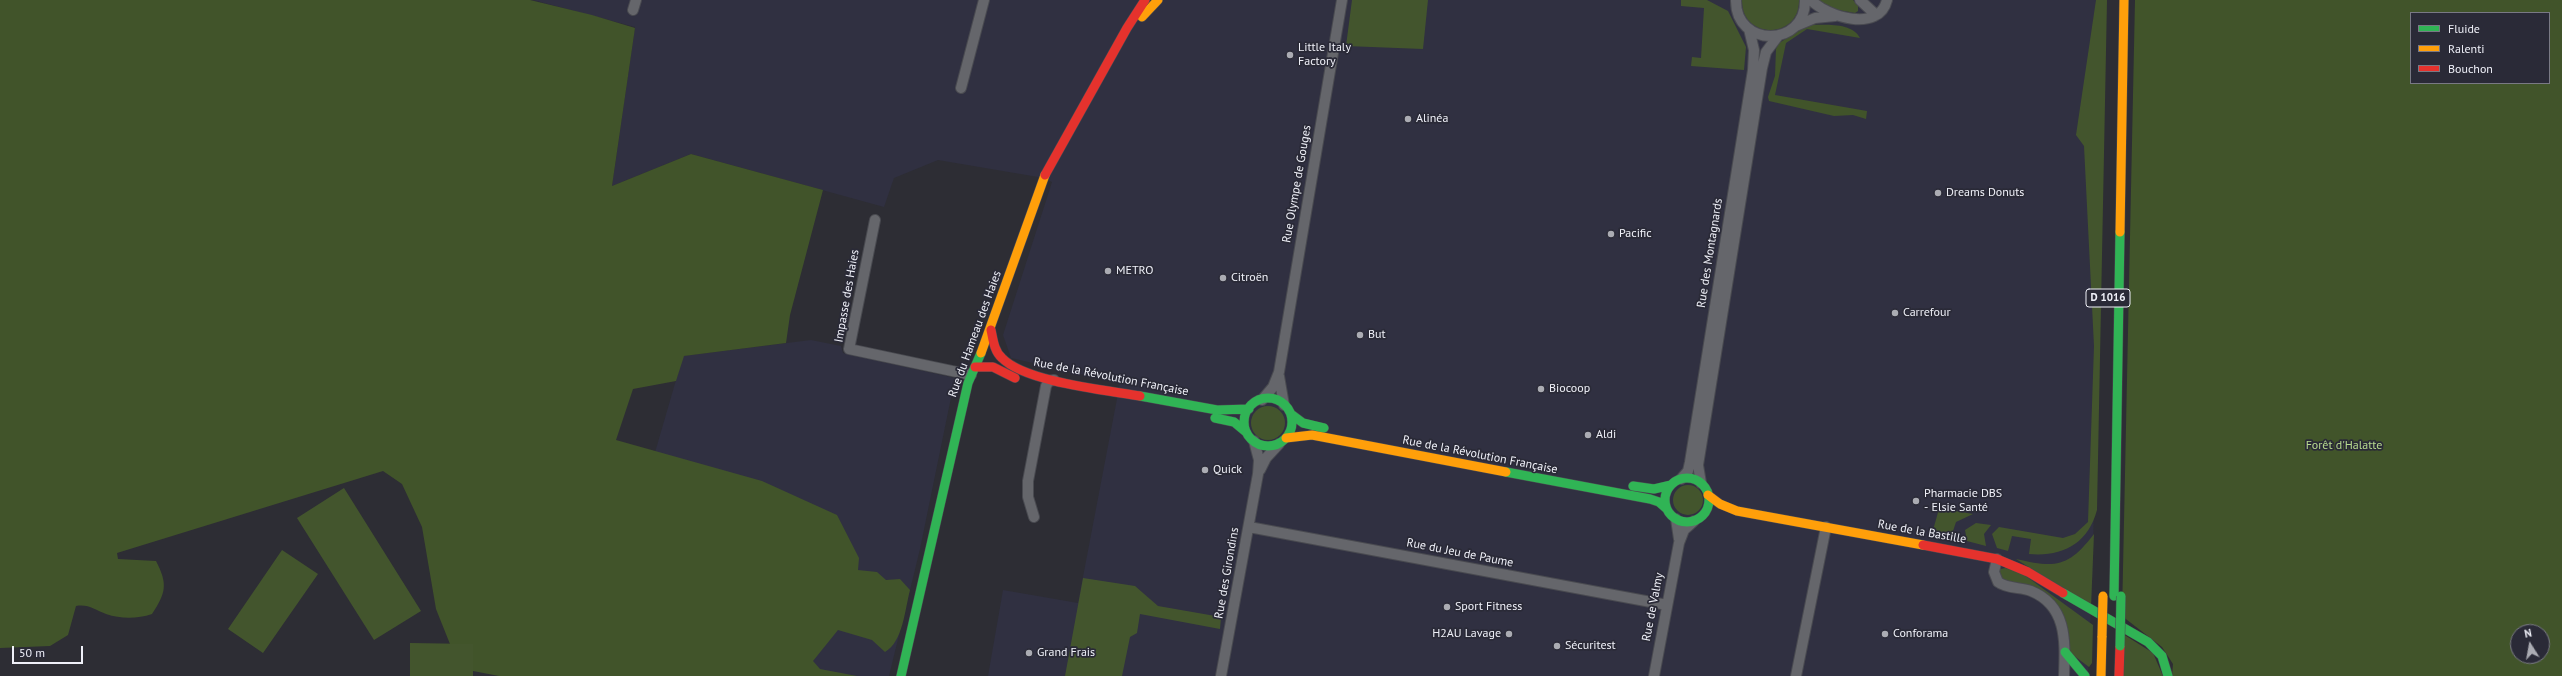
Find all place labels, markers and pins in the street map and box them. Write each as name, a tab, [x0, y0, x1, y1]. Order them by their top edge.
place label: Little Italy Factory	[1298, 41, 1351, 69]
marker: Little Italy Factory	[1285, 50, 1295, 60]
place label: Alinéa	[1416, 112, 1448, 126]
marker: Alinéa	[1403, 114, 1413, 124]
place label: Dreams Donuts	[1946, 186, 2024, 200]
marker: Dreams Donuts	[1933, 188, 1943, 198]
place label: Pacific	[1619, 227, 1652, 241]
marker: Pacific	[1606, 229, 1616, 239]
place label: METRO	[1116, 264, 1153, 278]
marker: METRO	[1103, 266, 1113, 276]
place label: Citroën	[1231, 271, 1268, 285]
marker: Citroën	[1218, 273, 1228, 283]
place label: Carrefour	[1903, 306, 1951, 320]
marker: Carrefour	[1890, 308, 1900, 318]
place label: But	[1368, 328, 1386, 342]
marker: But	[1355, 330, 1365, 340]
place label: Biocoop	[1549, 382, 1590, 396]
marker: Biocoop	[1536, 384, 1546, 394]
place label: Aldi	[1596, 428, 1616, 442]
marker: Aldi	[1583, 430, 1593, 440]
place label: Quick	[1213, 463, 1242, 477]
marker: Quick	[1200, 465, 1210, 475]
place label: Pharmacie DBS - Elsie Santé	[1924, 487, 2002, 515]
marker: Pharmacie DBS - Elsie Santé	[1911, 496, 1921, 506]
place label: Sport Fitness	[1455, 600, 1522, 614]
marker: Sport Fitness	[1442, 602, 1452, 612]
place label: H2AU Lavage	[1432, 627, 1501, 641]
place label: Conforama	[1893, 627, 1948, 641]
marker: H2AU Lavage	[1504, 629, 1514, 639]
marker: Conforama	[1880, 629, 1890, 639]
place label: Sécuritest	[1565, 639, 1616, 653]
marker: Sécuritest	[1552, 641, 1562, 651]
place label: Grand Frais	[1037, 646, 1095, 660]
marker: Grand Frais	[1024, 648, 1034, 658]

